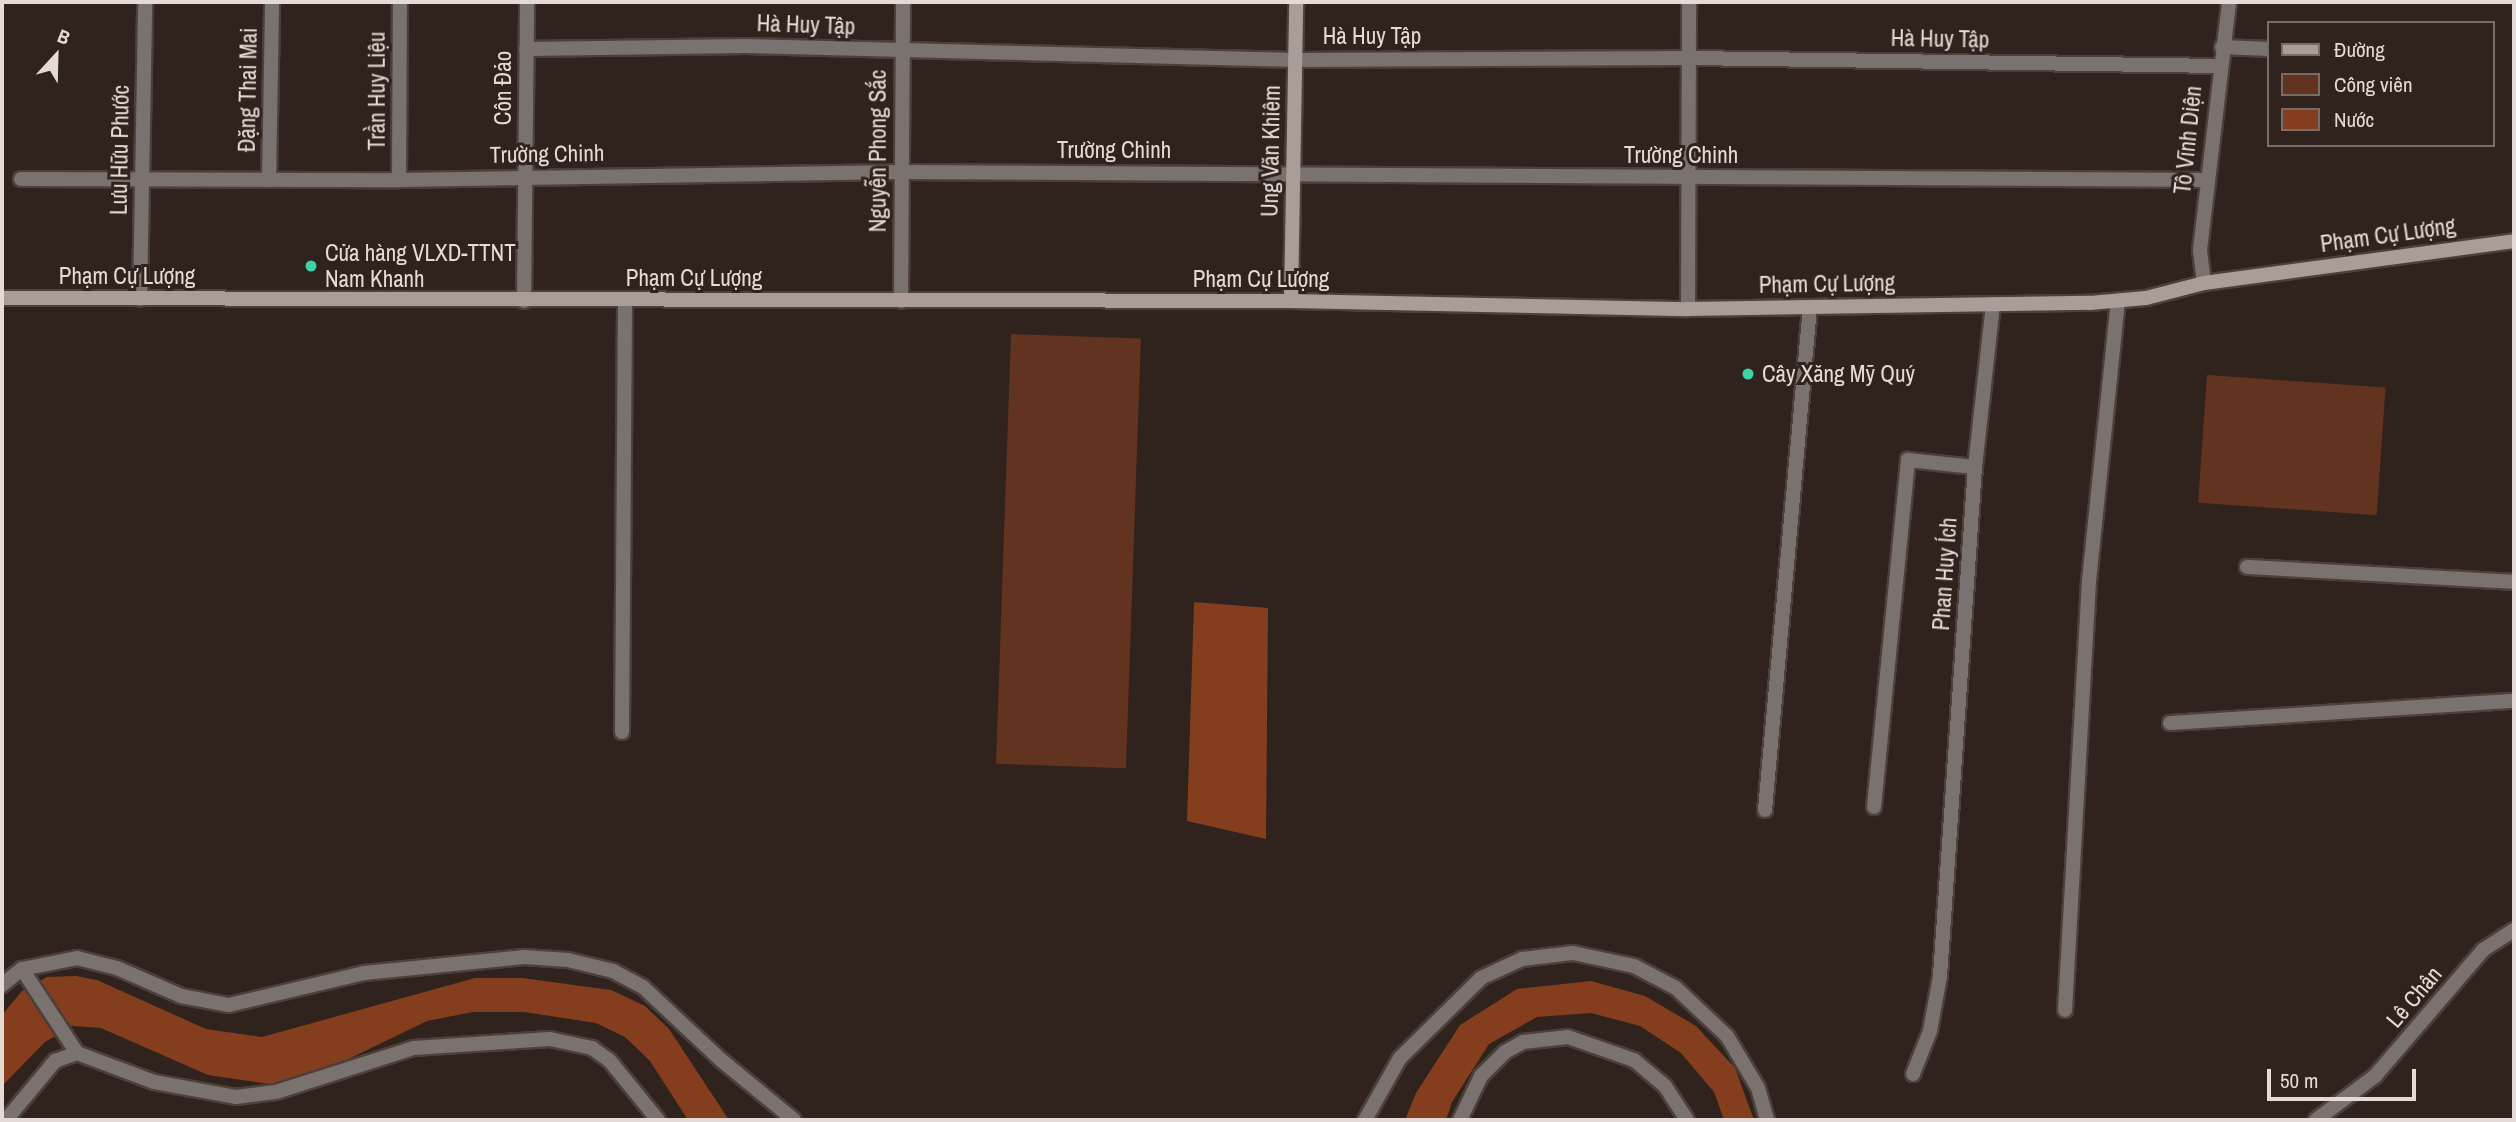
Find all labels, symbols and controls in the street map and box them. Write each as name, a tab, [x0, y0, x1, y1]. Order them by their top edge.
street label: Hà Huy Tập	[756, 9, 856, 41]
north arrow	[21, 21, 91, 91]
legend	[2268, 21, 2495, 147]
text: B	[54, 22, 74, 51]
street label: Hà Huy Tập	[1323, 22, 1421, 50]
street label: Hà Huy Tập	[1890, 24, 1990, 54]
street label: Đặng Thai Mai	[233, 27, 263, 153]
street label: Trần Huy Liệu	[363, 32, 391, 150]
text: Đường	[2334, 35, 2385, 64]
street label: Côn Đảo	[489, 51, 517, 125]
street label: Nguyễn Phong Sắc	[864, 70, 892, 232]
text: Công viên	[2334, 70, 2413, 99]
street label: Tô Vĩnh Diện	[2169, 84, 2207, 196]
street label: Lưu Hữu Phước	[105, 85, 135, 215]
street label: Ung Văn Khiêm	[1256, 85, 1286, 217]
text: Nước	[2334, 105, 2374, 134]
street label: Trường Chinh	[1057, 136, 1171, 164]
street label: Trường Chinh	[489, 139, 605, 169]
street label: Trường Chinh	[1624, 141, 1738, 169]
street label: Phạm Cự Lượng	[2319, 212, 2457, 258]
place label: Cửa hàng VLXD-TTNT Nam Khanh	[325, 239, 516, 293]
marker: Cửa hàng VLXD-TTNT Nam Khanh	[303, 258, 319, 274]
street label: Phạm Cự Lượng	[59, 262, 195, 290]
street label: Phạm Cự Lượng	[626, 264, 762, 292]
street label: Phạm Cự Lượng	[1193, 265, 1329, 293]
street label: Phạm Cự Lượng	[1759, 269, 1895, 299]
place label: Cây Xăng Mỹ Quý	[1762, 360, 1915, 388]
marker: Cây Xăng Mỹ Quý	[1740, 366, 1756, 382]
street label: Phan Huy Ích	[1927, 517, 1963, 631]
street label: Lê Chân	[2381, 961, 2447, 1033]
scale bar	[2271, 1056, 2420, 1100]
text: 50 m	[2280, 1066, 2318, 1095]

